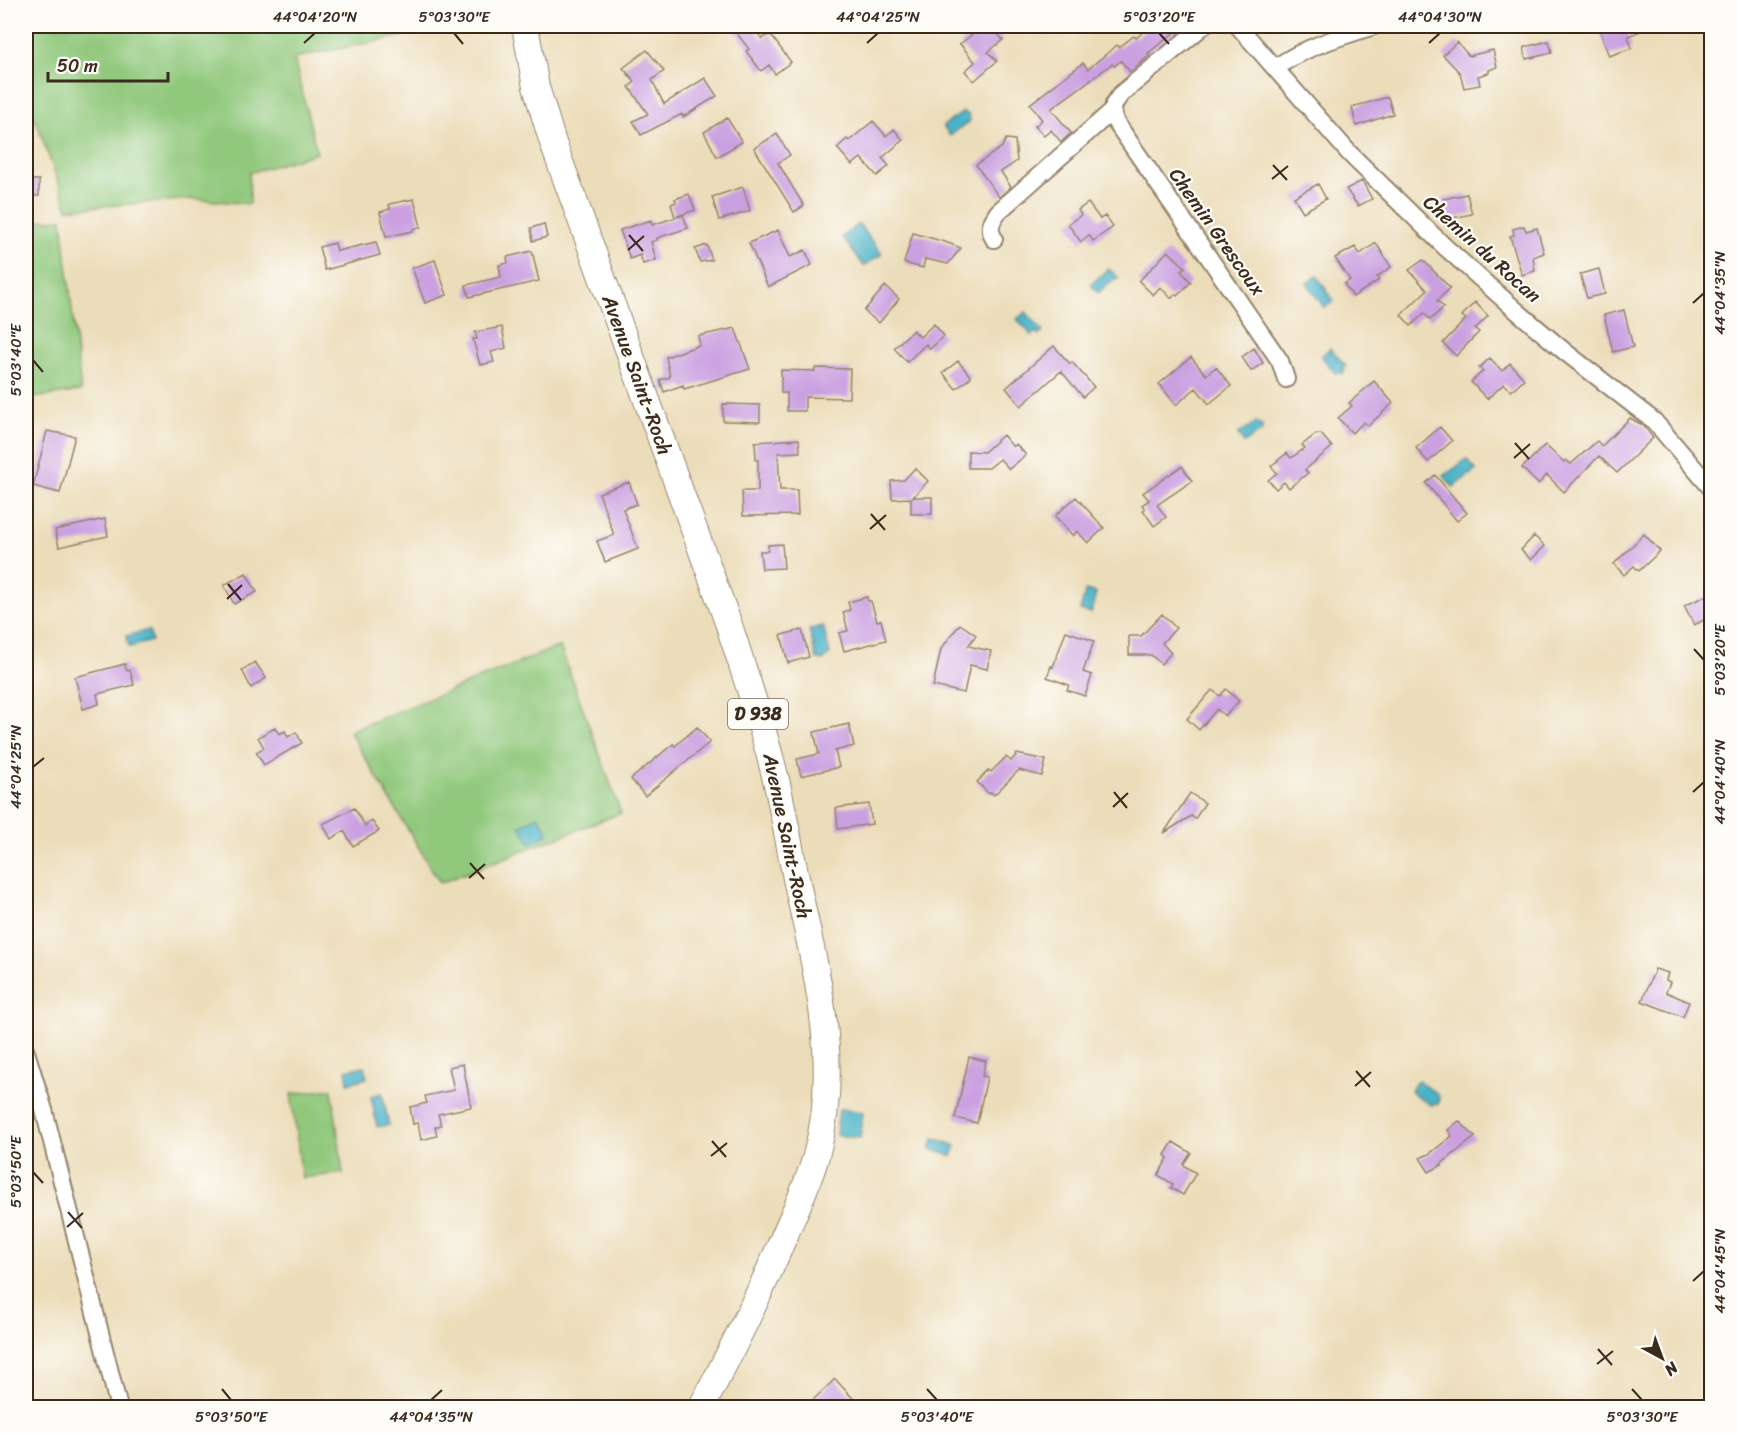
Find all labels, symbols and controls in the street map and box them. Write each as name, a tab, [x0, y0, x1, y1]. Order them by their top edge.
text: 44°04'20"N	[273, 4, 358, 30]
text: 5°03'30"E	[418, 4, 491, 30]
text: 44°04'25"N	[836, 4, 921, 30]
text: 5°03'20"E	[1123, 4, 1196, 30]
text: 44°04'30"N	[1398, 4, 1483, 30]
scale bar	[48, 45, 168, 83]
text: 50 m	[57, 50, 98, 82]
street label: Chemin Grescoux	[1159, 160, 1275, 304]
street label: Chemin du Rocan	[1415, 186, 1549, 312]
text: 44°04'35"N	[1707, 251, 1733, 335]
street label: Avenue Saint-Roch	[591, 289, 682, 460]
text: 5°03'40"E	[3, 322, 29, 396]
text: 5°03'20"E	[1707, 623, 1733, 696]
road number: D 938	[728, 699, 788, 729]
text: 44°04'25"N	[3, 724, 29, 809]
text: 44°04'40"N	[1707, 739, 1733, 825]
street label: Avenue Saint-Roch	[752, 749, 822, 922]
text: 5°03'50"E	[3, 1134, 29, 1208]
text: 44°04'45"N	[1707, 1228, 1733, 1313]
north arrow	[1632, 1328, 1692, 1388]
text: N	[1657, 1354, 1686, 1384]
text: 5°03'50"E	[195, 1404, 269, 1430]
text: 44°04'35"N	[389, 1404, 473, 1430]
text: 5°03'40"E	[901, 1404, 975, 1430]
text: 5°03'30"E	[1606, 1404, 1679, 1430]

